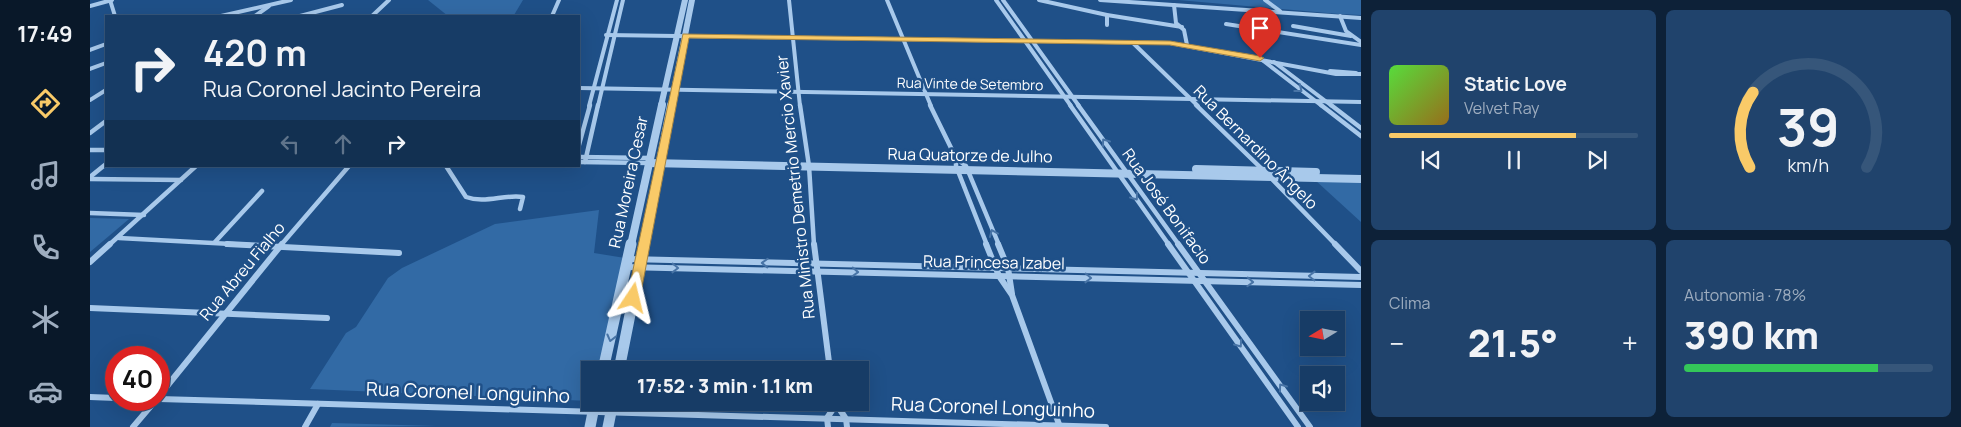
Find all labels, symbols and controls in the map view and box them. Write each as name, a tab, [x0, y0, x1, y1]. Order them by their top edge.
pin	[1239, 7, 1281, 58]
icon: arrive	[1246, 14, 1274, 42]
text: 17:49	[17, 19, 73, 49]
text: 420 m	[203, 29, 307, 77]
icon: right	[120, 35, 185, 100]
street label: Rua Ministro Demetrio Mercio Xavier	[770, 54, 820, 320]
text: Static Love	[1464, 71, 1567, 97]
street label: Rua Vinte de Setembro	[897, 73, 1043, 94]
text: Rua Coronel Jacinto Pereira	[203, 74, 481, 104]
street label: Rua Bernardino Ângelo	[1189, 80, 1323, 214]
one-way arrow	[1293, 83, 1302, 92]
icon: directions	[28, 86, 63, 121]
text: 39	[1777, 91, 1840, 162]
text: Velvet Ray	[1464, 97, 1540, 119]
street label: Rua Moreira Cesar	[603, 114, 653, 250]
icon: left	[276, 130, 304, 158]
icon: ahead	[329, 130, 357, 158]
icon: right	[382, 130, 410, 158]
one-way arrow	[1102, 138, 1111, 148]
street label: Rua Quatorze de Julho	[887, 143, 1053, 167]
street label: Rua José Bonifacio	[1118, 144, 1216, 268]
icon: previous	[1417, 146, 1445, 174]
icon: pause	[1500, 146, 1528, 174]
icon: next	[1583, 146, 1611, 174]
text: km/h	[1788, 153, 1829, 177]
icon: music	[28, 158, 63, 193]
one-way arrow	[1129, 191, 1138, 201]
street label: Rua Abreu Fialho	[194, 217, 290, 325]
one-way arrow	[989, 229, 999, 237]
icon: phone	[28, 230, 63, 265]
street label: Rua Princesa Izabel	[923, 250, 1065, 274]
one-way arrow	[761, 258, 768, 268]
one-way arrow	[672, 263, 679, 273]
one-way arrow	[852, 267, 859, 277]
position arrow	[606, 271, 658, 323]
one-way arrow	[1308, 271, 1316, 281]
one-way arrow	[1084, 272, 1092, 283]
one-way arrow	[1246, 277, 1254, 287]
text: Autonomia · 78%	[1684, 284, 1806, 306]
text: Clima	[1389, 292, 1430, 314]
icon: climate	[28, 302, 63, 337]
text: 390 km	[1684, 308, 1819, 360]
north arrow	[1300, 311, 1345, 356]
map controls	[1300, 311, 1345, 411]
text: 21.5°	[1468, 316, 1558, 368]
text: −	[1389, 324, 1404, 362]
text: +	[1622, 324, 1638, 362]
one-way arrow	[606, 334, 617, 343]
one-way arrow	[1233, 338, 1242, 348]
speed limit sign: 40	[105, 346, 170, 411]
button: sound	[1300, 366, 1345, 411]
text: 17:52 · 3 min · 1.1 km	[637, 373, 813, 399]
icon: car	[28, 374, 63, 409]
street label: Rua Coronel Longuinho	[366, 375, 570, 409]
one-way arrow	[1279, 384, 1288, 393]
street label: Rua Coronel Longuinho	[891, 390, 1095, 424]

